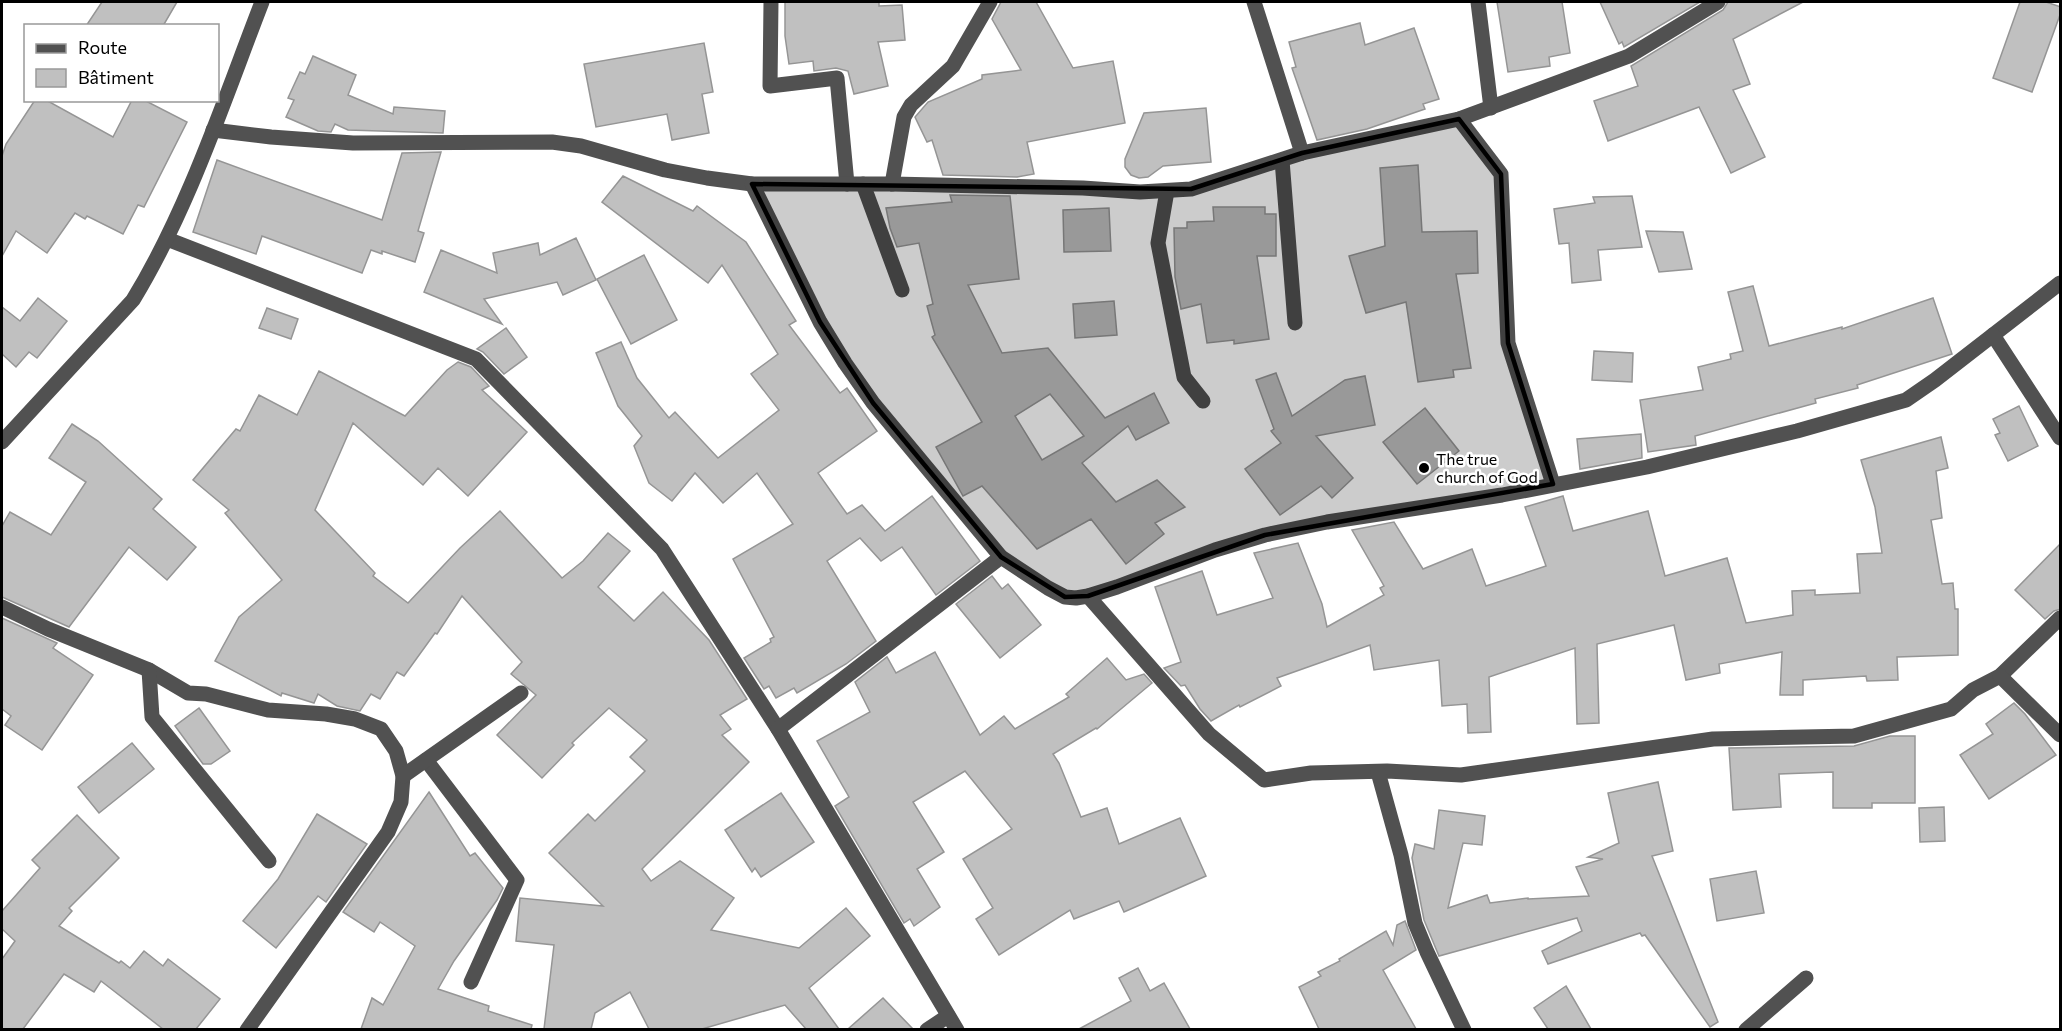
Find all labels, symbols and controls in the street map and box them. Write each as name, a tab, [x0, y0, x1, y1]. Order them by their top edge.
legend	[24, 24, 219, 102]
text: Route	[78, 36, 127, 58]
text: Bâtiment	[78, 66, 154, 88]
place label: The true church of God	[1436, 449, 1538, 486]
marker: The true church of God	[1417, 461, 1431, 475]

